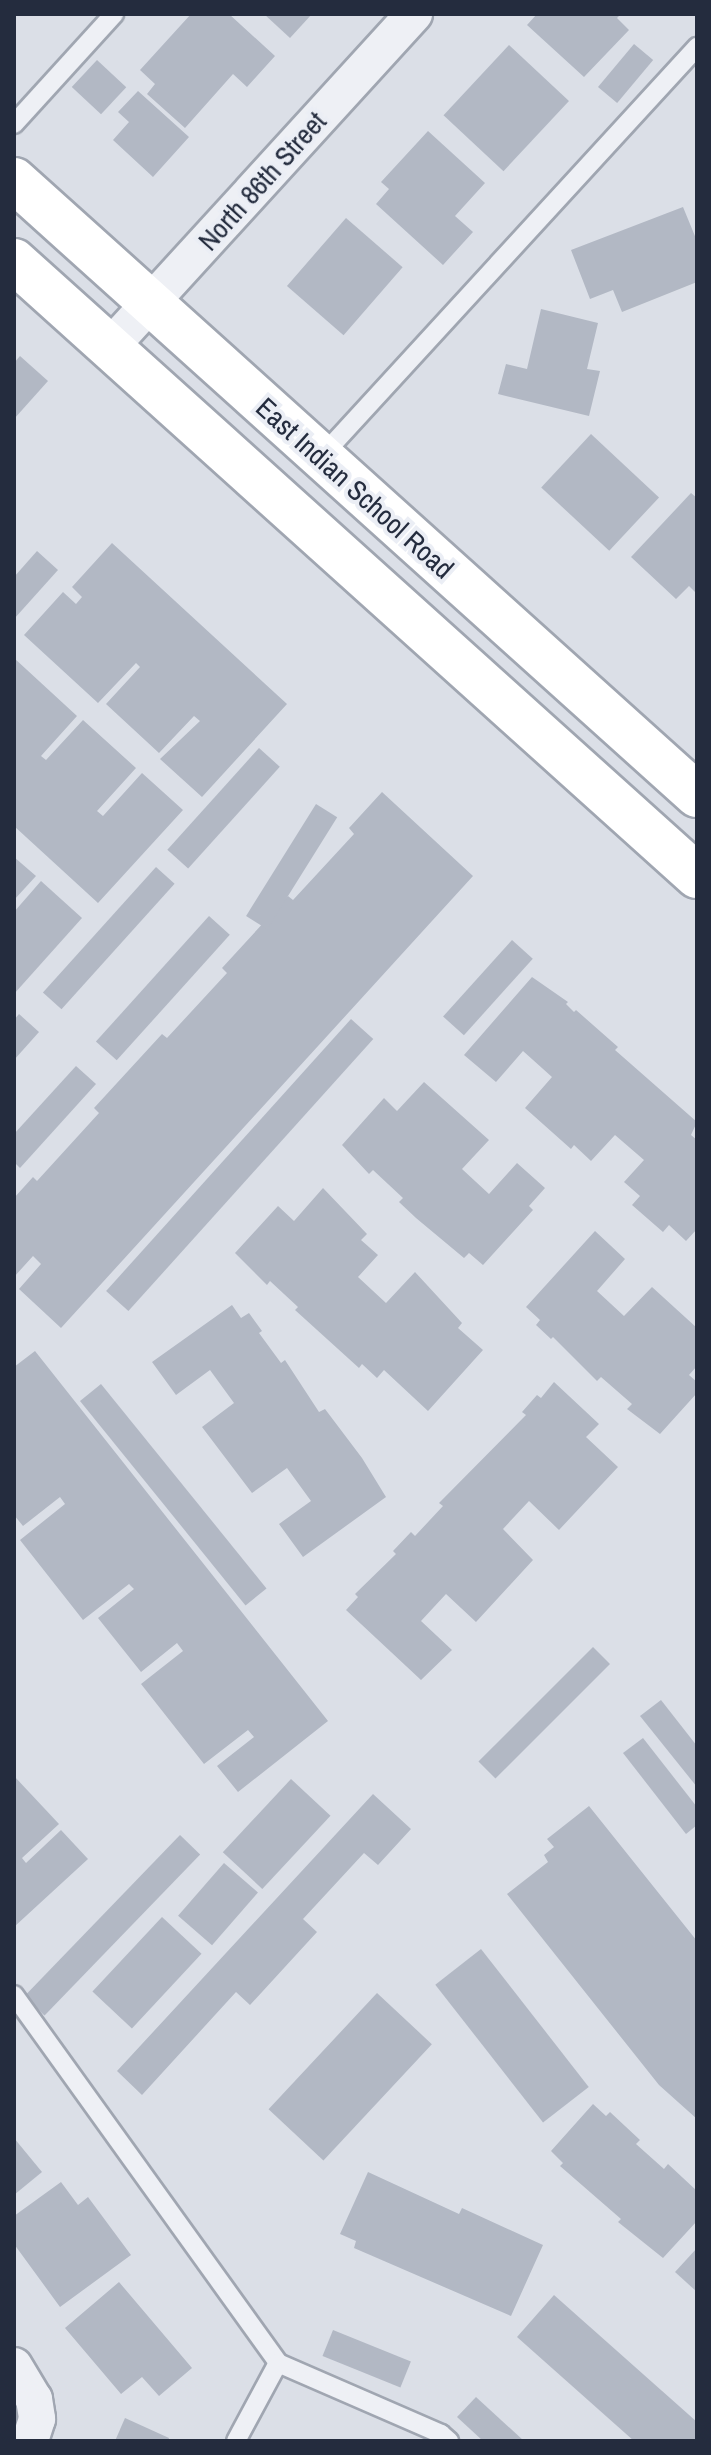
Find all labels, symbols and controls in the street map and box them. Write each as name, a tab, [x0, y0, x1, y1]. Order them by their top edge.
street label: North 86th Street	[191, 105, 333, 257]
street label: East Indian School Road	[249, 391, 461, 585]

